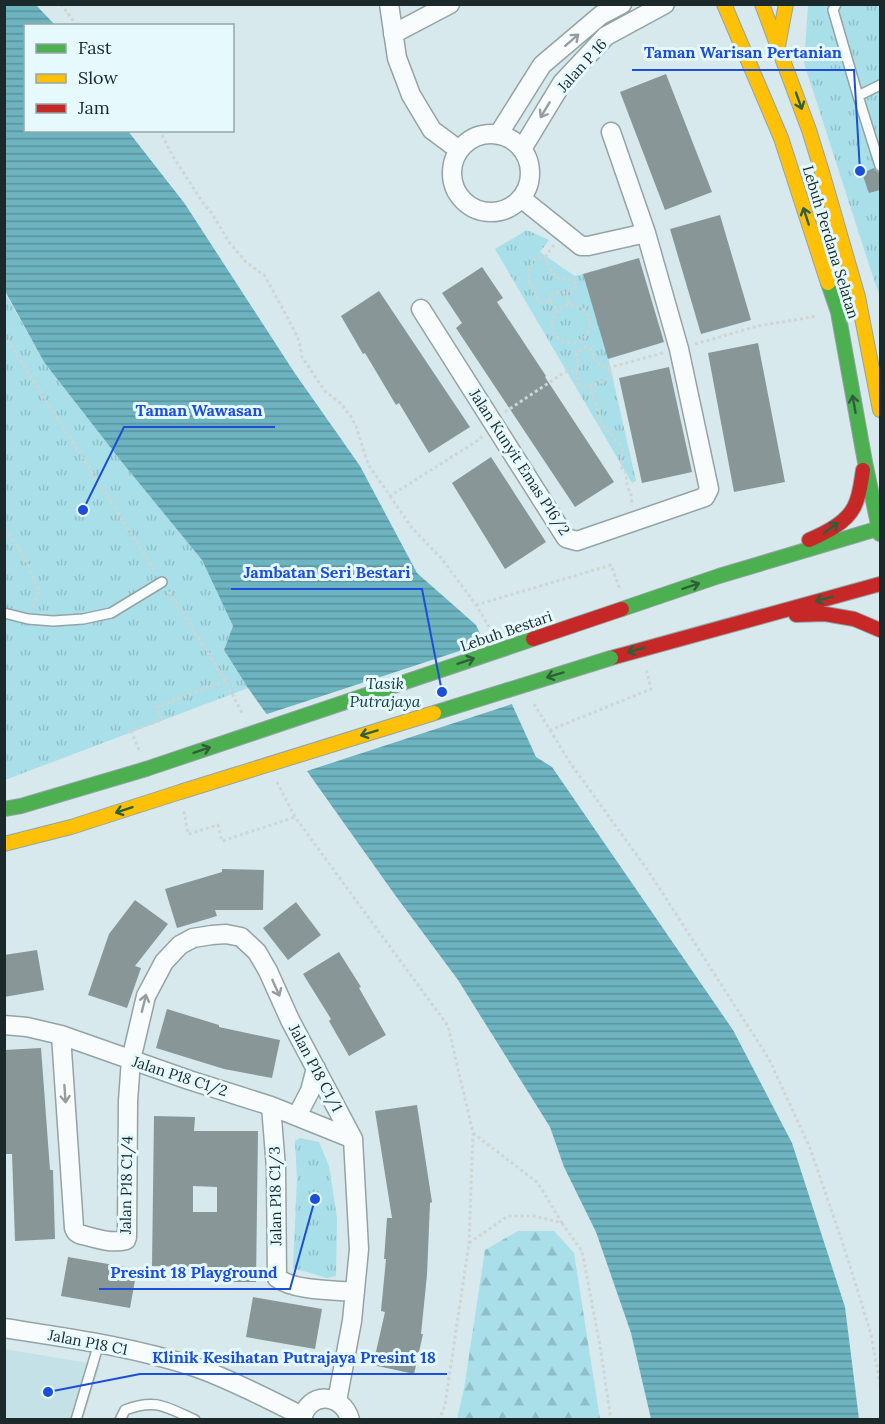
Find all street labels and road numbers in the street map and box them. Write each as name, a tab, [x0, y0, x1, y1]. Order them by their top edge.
street label: Jalan P 16	[552, 34, 611, 96]
street label: Lebuh Perdana Selatan	[799, 163, 863, 321]
street label: Jalan Kunyit Emas P16/2	[464, 384, 574, 539]
street label: Lebuh Bestari	[457, 606, 555, 656]
street label: Jalan P18 C1/1	[284, 1020, 347, 1115]
street label: Jalan P18 C1/2	[129, 1051, 230, 1101]
street label: Jalan P18 C1/4	[116, 1136, 137, 1235]
street label: Jalan P18 C1/3	[265, 1146, 286, 1247]
street label: Jalan P18 C1	[46, 1325, 129, 1359]

